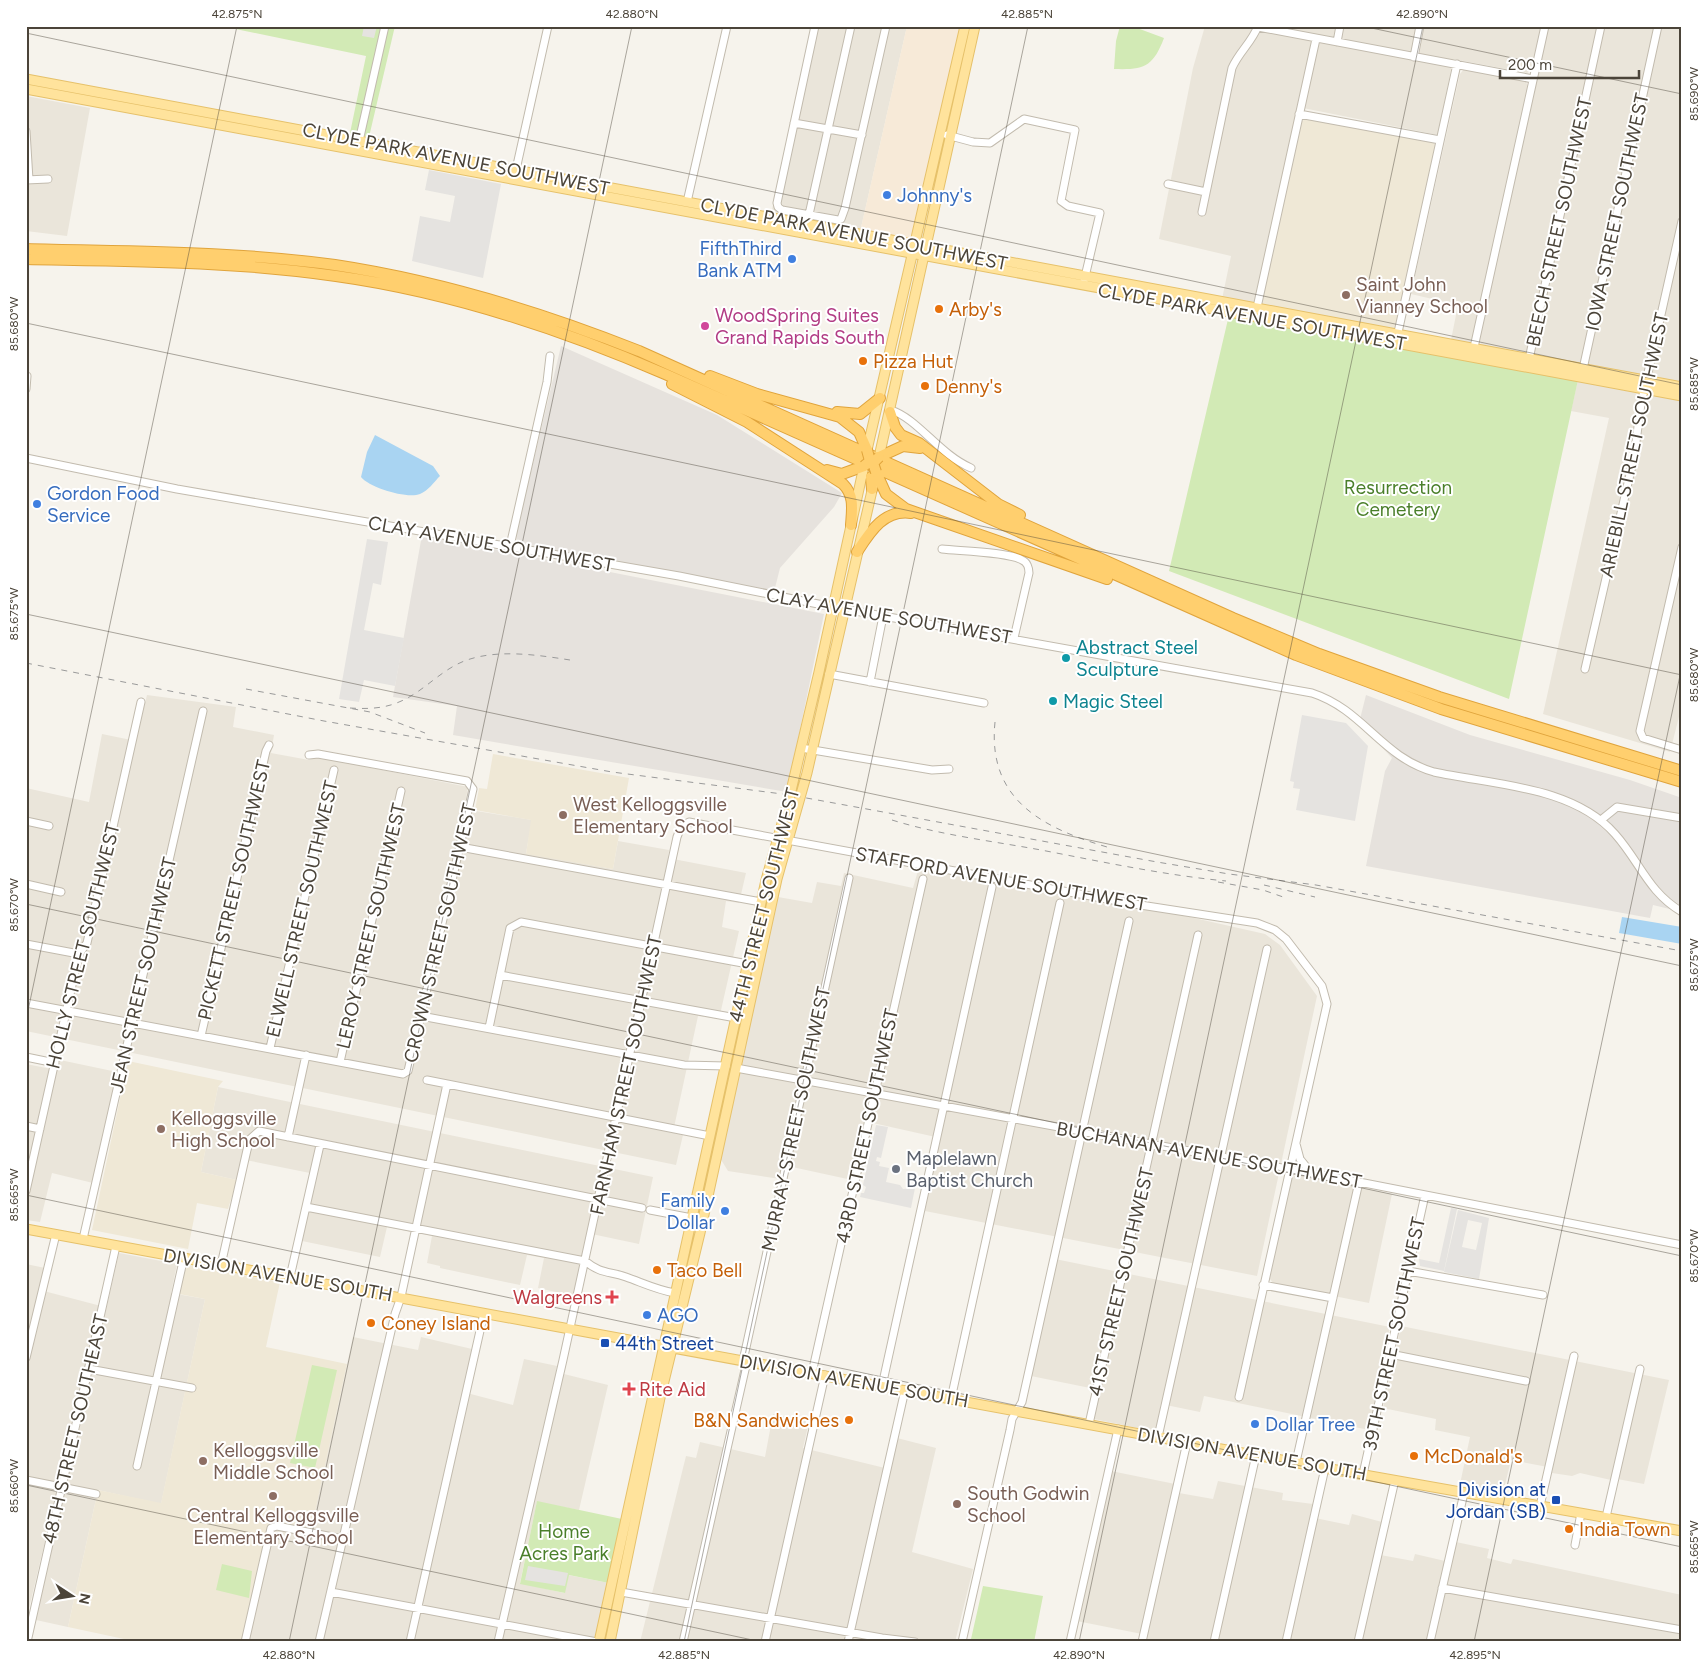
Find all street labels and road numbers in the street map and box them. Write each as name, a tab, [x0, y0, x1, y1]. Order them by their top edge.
street label: IOWA STREET SOUTHWEST	[1581, 90, 1654, 333]
street label: BEECH STREET SOUTHWEST	[1521, 95, 1597, 349]
street label: CLYDE PARK AVENUE SOUTHWEST	[300, 118, 612, 200]
street label: CLYDE PARK AVENUE SOUTHWEST	[698, 193, 1010, 275]
street label: CLYDE PARK AVENUE SOUTHWEST	[1096, 279, 1408, 356]
street label: ARIEBILL STREET SOUTHWEST	[1595, 310, 1673, 580]
street label: CLAY AVENUE SOUTHWEST	[366, 511, 616, 577]
street label: CLAY AVENUE SOUTHWEST	[764, 583, 1014, 649]
street label: PICKETT STREET SOUTHWEST	[193, 757, 275, 1022]
street label: ELWELL STREET SOUTHWEST	[261, 778, 343, 1040]
street label: 44TH STREET SOUTHWEST	[724, 785, 804, 1025]
street label: LEROY STREET SOUTHWEST	[332, 800, 411, 1051]
street label: CROWN STREET SOUTHWEST	[399, 801, 481, 1065]
street label: HOLLY STREET SOUTHWEST	[41, 820, 125, 1071]
street label: STAFFORD AVENUE SOUTHWEST	[854, 842, 1149, 916]
street label: JEAN STREET SOUTHWEST	[105, 854, 181, 1095]
street label: FARNHAM STREET SOUTHWEST	[585, 932, 667, 1217]
street label: MURRAY STREET SOUTHWEST	[757, 984, 835, 1253]
street label: 43RD STREET SOUTHWEST	[831, 1006, 903, 1246]
street label: BUCHANAN AVENUE SOUTHWEST	[1055, 1117, 1364, 1193]
street label: 41ST STREET SOUTHWEST	[1083, 1165, 1159, 1399]
street label: 39TH STREET SOUTHWEST	[1358, 1215, 1430, 1453]
street label: DIVISION AVENUE SOUTH	[162, 1243, 394, 1307]
street label: 48TH STREET SOUTHEAST	[37, 1311, 113, 1546]
street label: DIVISION AVENUE SOUTH	[738, 1349, 970, 1413]
street label: DIVISION AVENUE SOUTH	[1136, 1422, 1368, 1486]

